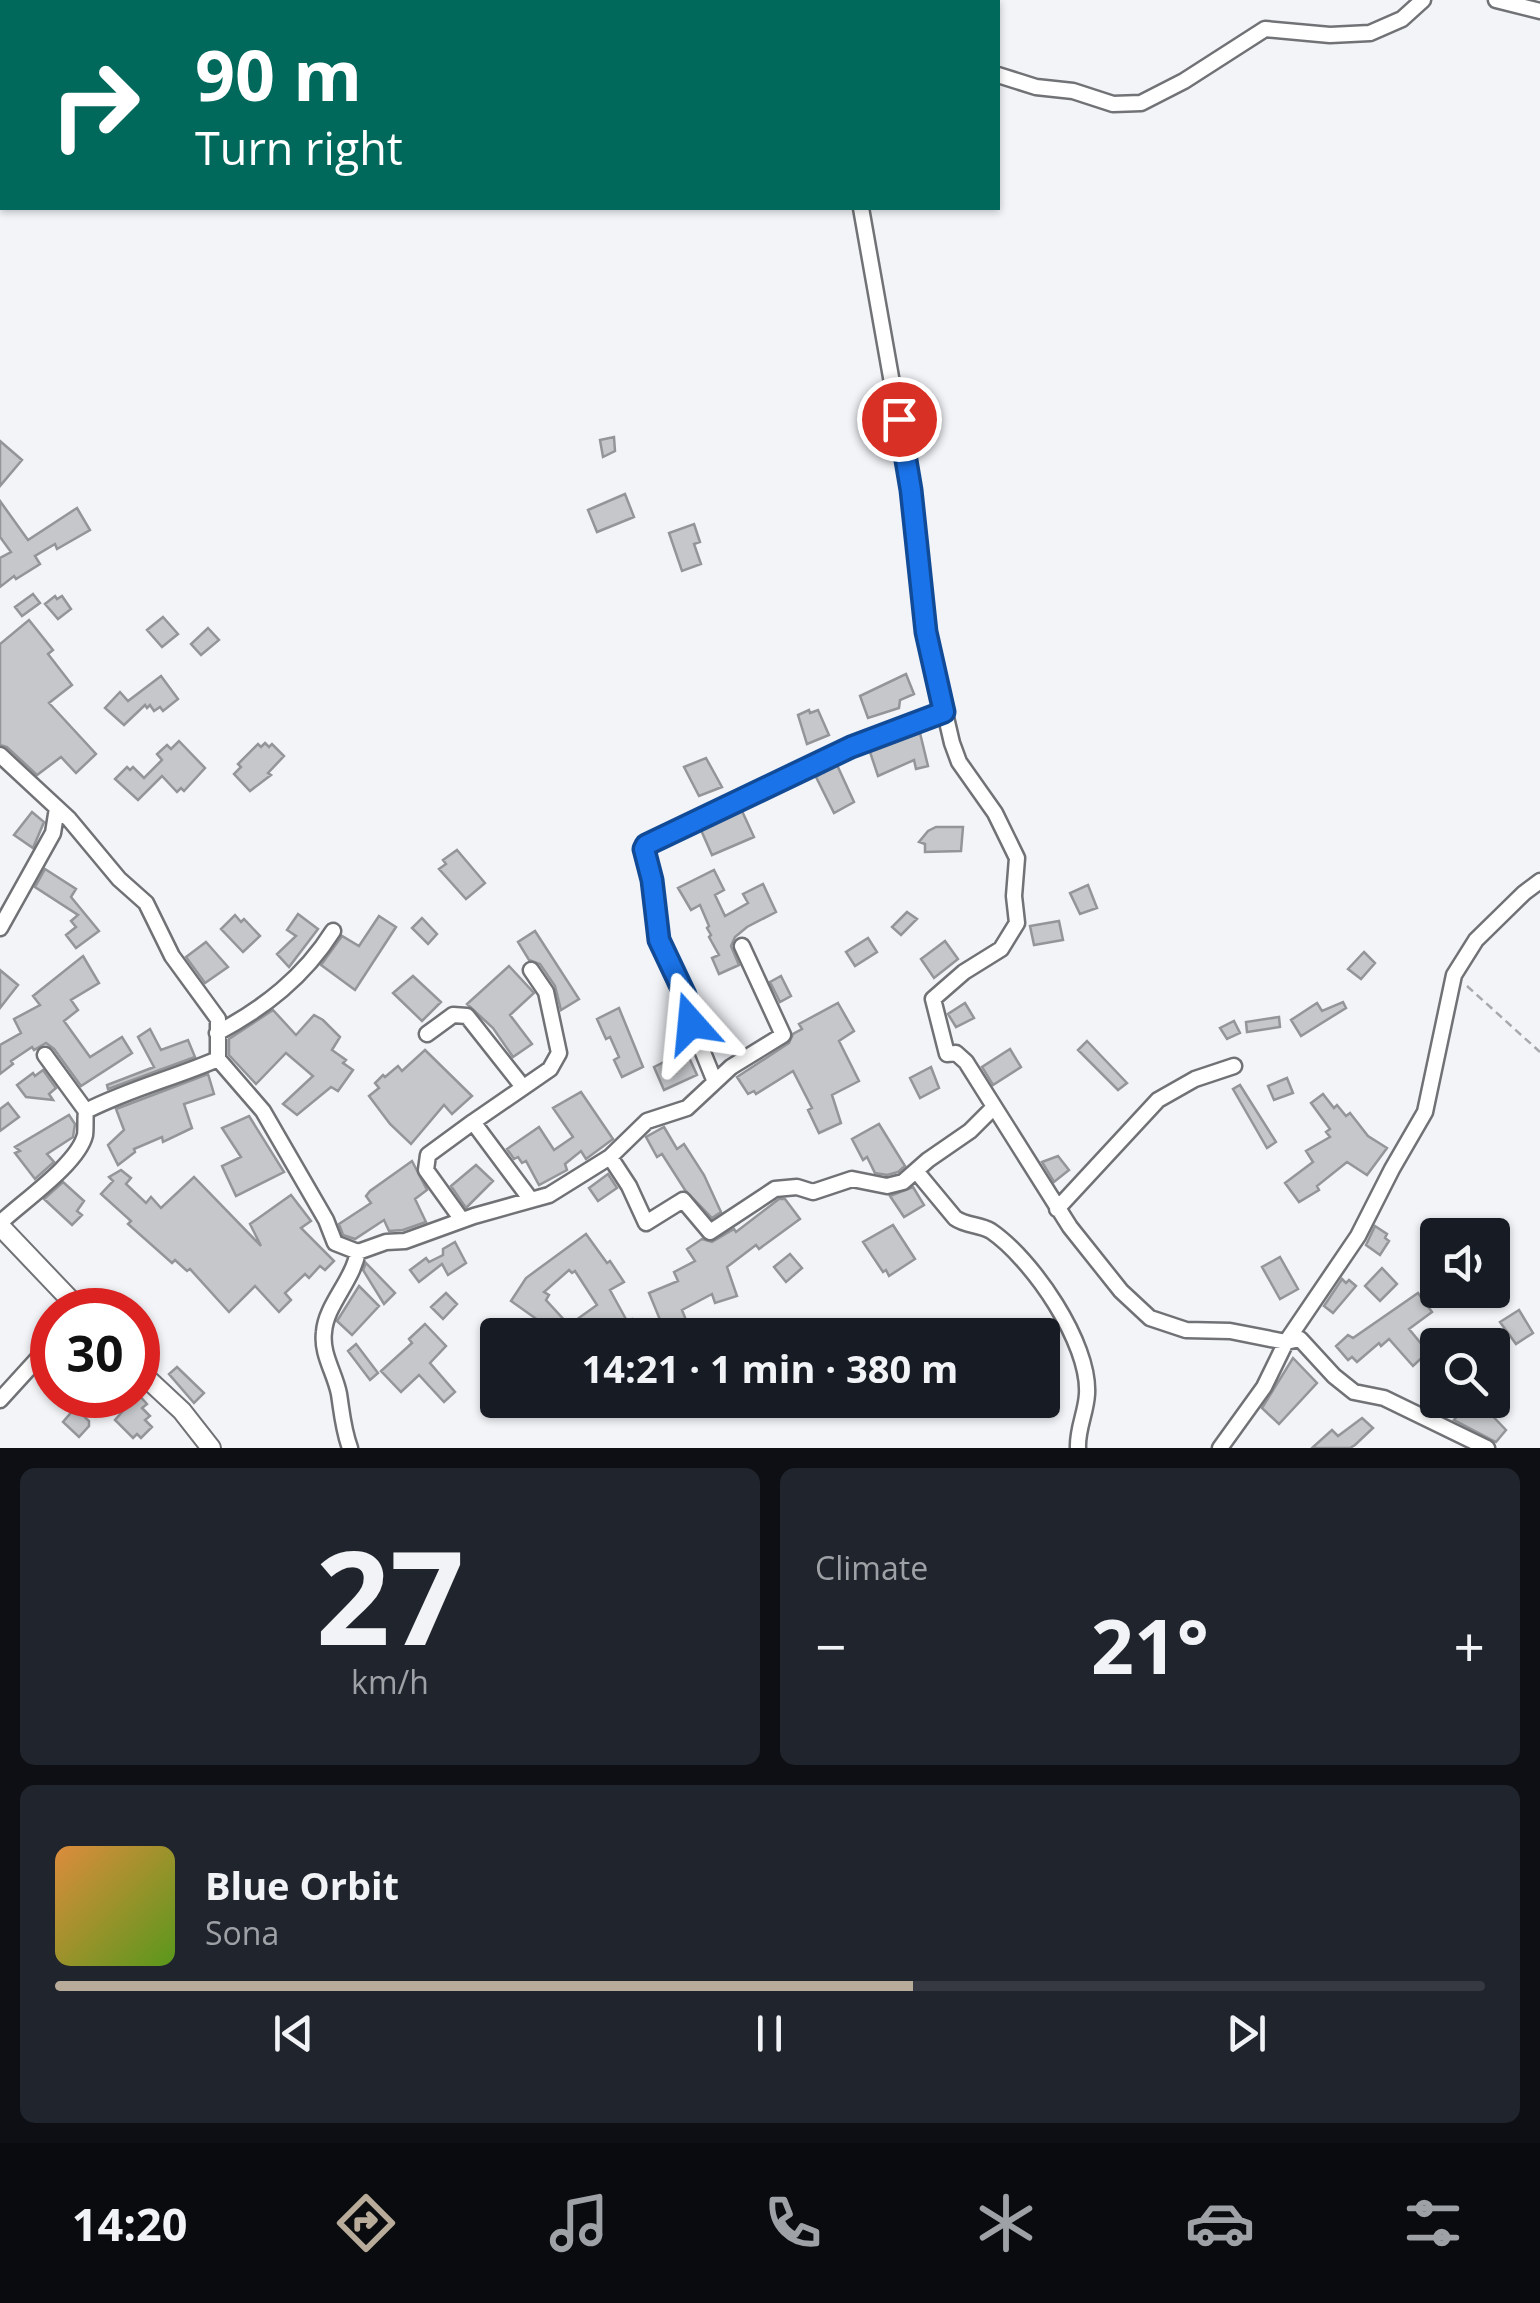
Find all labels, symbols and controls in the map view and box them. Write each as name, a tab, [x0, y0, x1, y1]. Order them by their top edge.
text: 90 m	[195, 26, 362, 122]
icon: right	[30, 40, 160, 170]
text: Turn right	[195, 117, 403, 178]
pin	[857, 377, 942, 462]
icon: arrive	[872, 392, 927, 447]
position arrow	[639, 971, 743, 1075]
map controls	[1420, 1218, 1510, 1418]
button: sound	[1420, 1218, 1510, 1308]
speed limit sign: 30	[30, 1288, 160, 1418]
button: search	[1420, 1328, 1510, 1418]
text: 14:21 · 1 min · 380 m	[582, 1342, 958, 1394]
text: 27	[316, 1506, 464, 1683]
text: Climate	[815, 1546, 928, 1589]
text: 21°	[1091, 1594, 1209, 1696]
text: −	[815, 1608, 846, 1683]
text: +	[1454, 1608, 1485, 1683]
text: km/h	[351, 1660, 429, 1703]
text: Blue Orbit	[205, 1859, 399, 1911]
text: Sona	[205, 1911, 279, 1954]
icon: previous	[266, 2006, 321, 2061]
icon: pause	[742, 2006, 797, 2061]
icon: next	[1219, 2006, 1274, 2061]
icon: directions	[331, 2188, 401, 2258]
icon: music	[544, 2188, 614, 2258]
icon: phone	[758, 2188, 828, 2258]
icon: climate	[971, 2188, 1041, 2258]
icon: car	[1185, 2188, 1255, 2258]
icon: filters	[1398, 2188, 1468, 2258]
text: 14:20	[72, 2193, 187, 2254]

